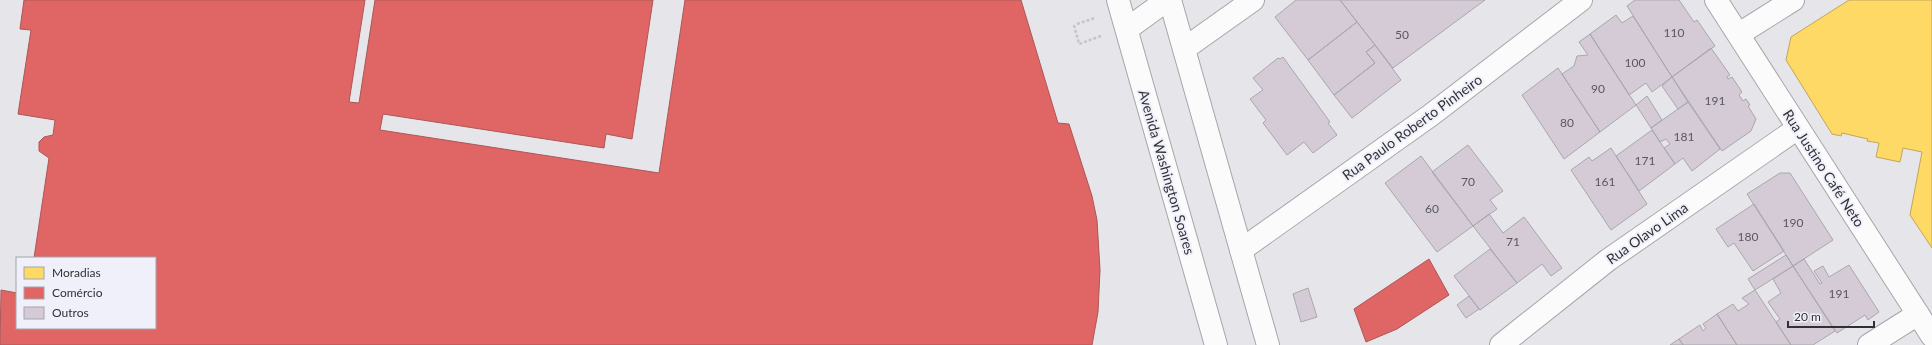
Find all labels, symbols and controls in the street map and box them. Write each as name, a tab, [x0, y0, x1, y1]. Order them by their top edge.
house number: 110	[1664, 25, 1684, 40]
house number: 50	[1395, 27, 1409, 42]
house number: 100	[1625, 55, 1645, 70]
street label: Rua Paulo Roberto Pinheiro	[1339, 71, 1485, 183]
house number: 90	[1591, 81, 1605, 96]
street label: Avenida Washington Soares	[1135, 88, 1199, 256]
house number: 191	[1705, 93, 1725, 108]
street label: Rua Justino Café Neto	[1780, 106, 1868, 230]
house number: 80	[1560, 115, 1574, 130]
house number: 181	[1674, 129, 1694, 144]
house number: 171	[1635, 153, 1655, 168]
house number: 70	[1461, 174, 1475, 189]
house number: 161	[1595, 174, 1615, 189]
street label: Rua Olavo Lima	[1603, 199, 1691, 267]
house number: 60	[1425, 201, 1439, 216]
house number: 190	[1783, 215, 1803, 230]
house number: 180	[1738, 229, 1758, 244]
house number: 71	[1506, 234, 1520, 249]
legend	[16, 257, 156, 329]
text: Moradias	[52, 265, 101, 280]
text: Comércio	[52, 285, 103, 300]
house number: 191	[1829, 286, 1849, 301]
scale bar	[1788, 303, 1874, 329]
text: Outros	[52, 305, 89, 320]
text: 20 m	[1794, 309, 1821, 324]

